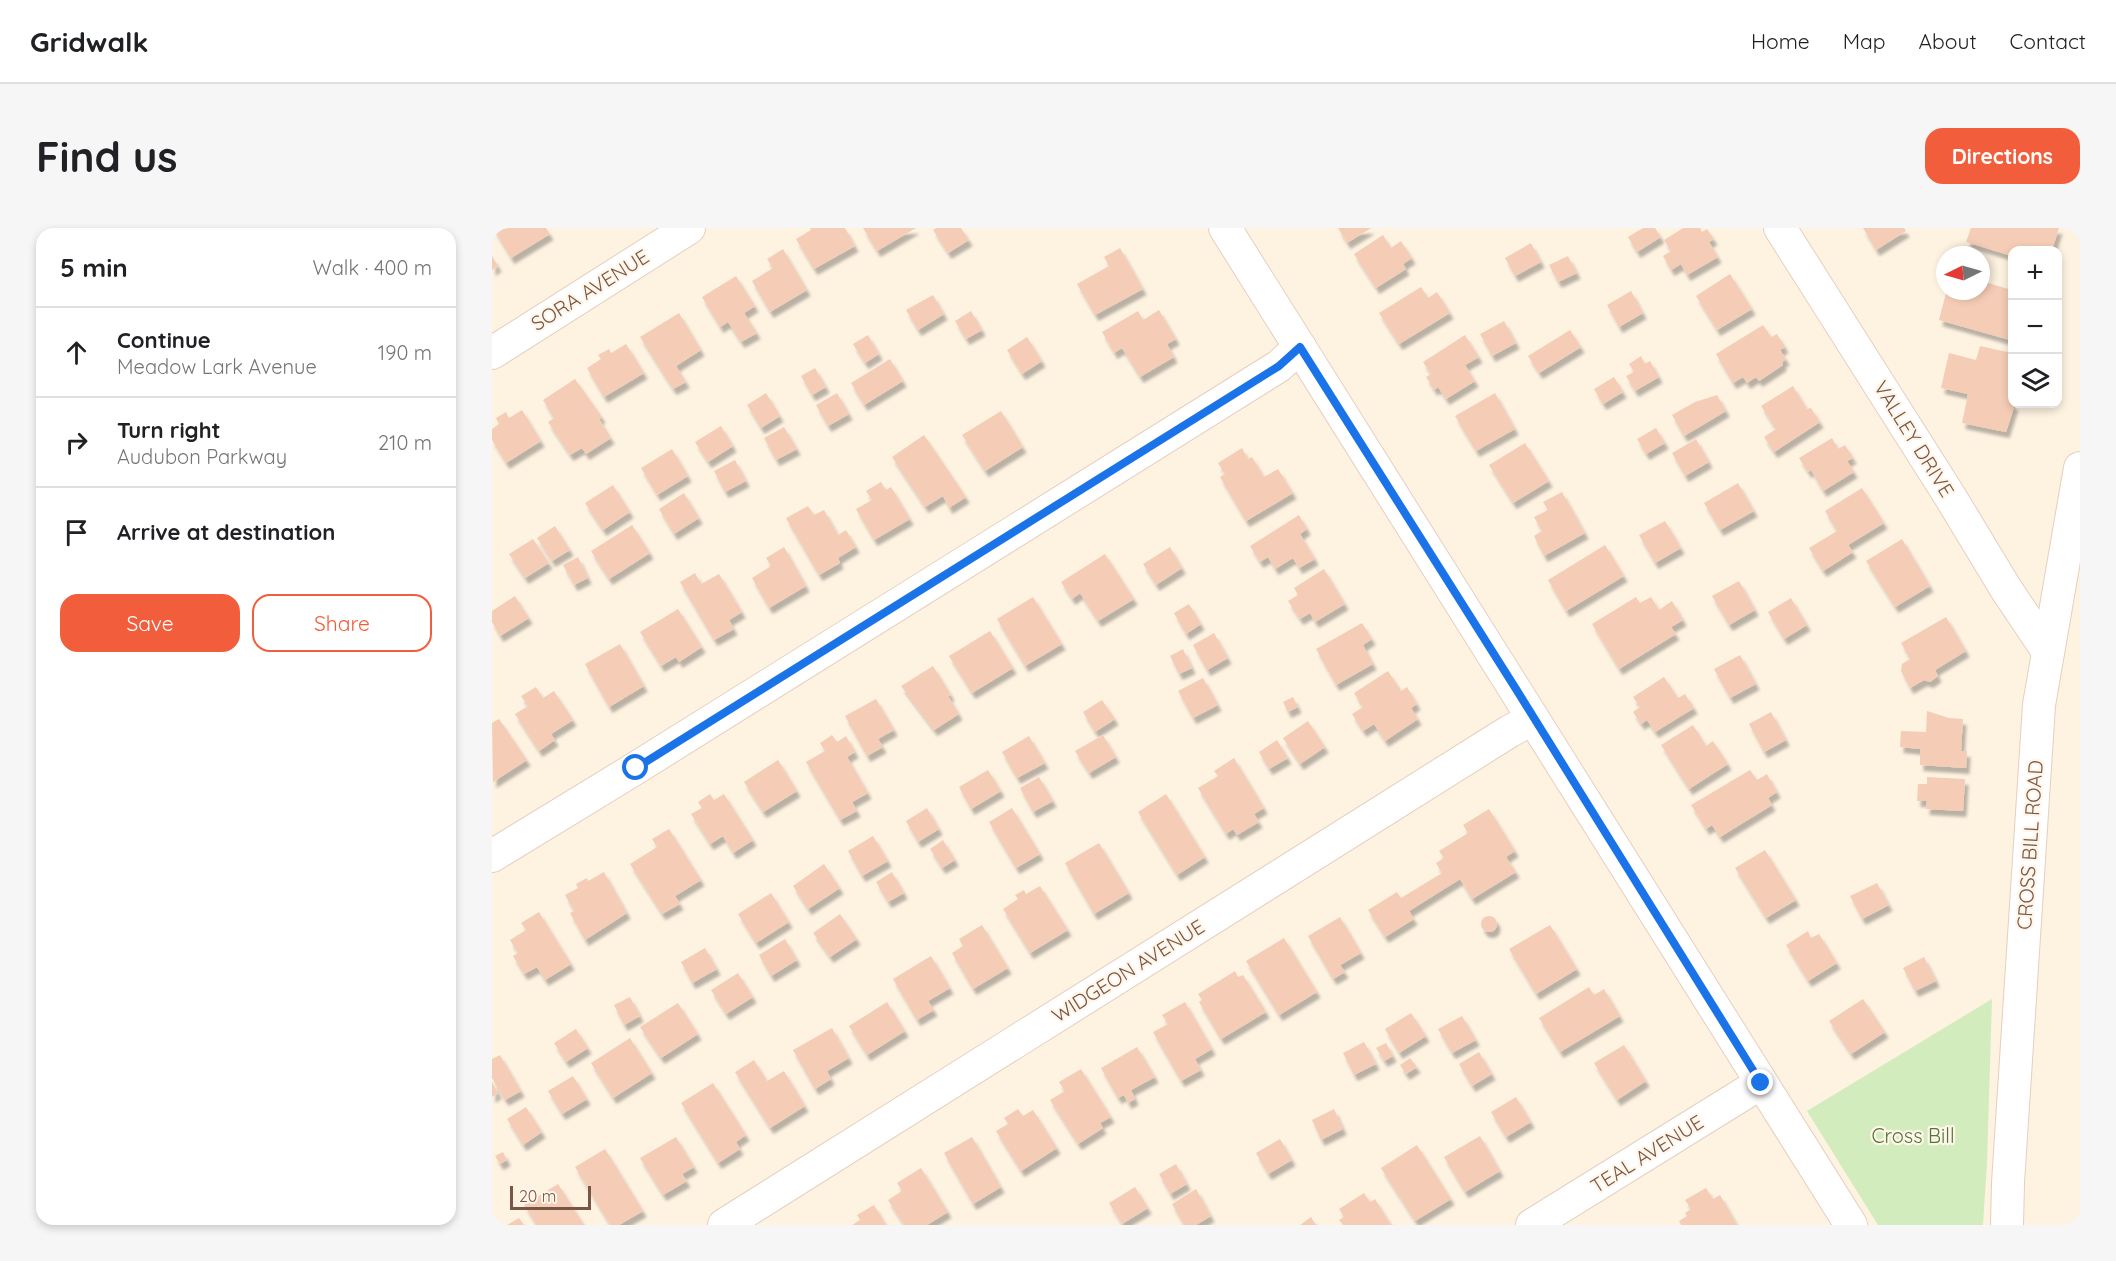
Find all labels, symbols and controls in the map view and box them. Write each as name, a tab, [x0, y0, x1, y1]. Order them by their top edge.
text: Gridwalk	[30, 24, 149, 59]
text: Home	[1751, 28, 1810, 54]
text: Map	[1843, 28, 1886, 54]
text: About	[1919, 28, 1977, 54]
text: Contact	[2010, 28, 2086, 54]
button: Directions	[1925, 128, 2080, 184]
text: Find us	[36, 130, 178, 183]
street label: SORA AVENUE	[526, 243, 653, 336]
north arrow	[1936, 246, 1990, 300]
map controls	[2008, 246, 2062, 408]
button: +	[2008, 246, 2062, 300]
text: 5 min	[60, 251, 128, 284]
text: Walk · 400 m	[313, 255, 432, 280]
button: −	[2008, 300, 2062, 354]
text: Continue	[117, 326, 211, 354]
icon: ahead	[60, 336, 93, 369]
text: 190 m	[378, 340, 432, 365]
text: Meadow Lark Avenue	[117, 354, 317, 379]
button: layers	[2008, 354, 2062, 408]
street label: VALLEY DRIVE	[1869, 376, 1960, 501]
text: Turn right	[117, 416, 221, 444]
icon: right	[60, 426, 93, 459]
text: 210 m	[378, 430, 432, 455]
text: Audubon Parkway	[117, 444, 287, 469]
icon: arrive	[60, 516, 93, 549]
text: Arrive at destination	[117, 518, 335, 546]
button: Save	[60, 594, 240, 652]
button: Share	[252, 594, 432, 652]
route start	[622, 754, 648, 780]
street label: CROSS BILL ROAD	[2011, 759, 2048, 931]
street label: WIDGEON AVENUE	[1047, 914, 1209, 1028]
route end	[1747, 1069, 1773, 1095]
street label: TEAL AVENUE	[1586, 1109, 1708, 1198]
park label: Cross Bill	[1871, 1123, 1955, 1148]
scale bar	[510, 1183, 591, 1210]
text: 20 m	[519, 1186, 556, 1206]

